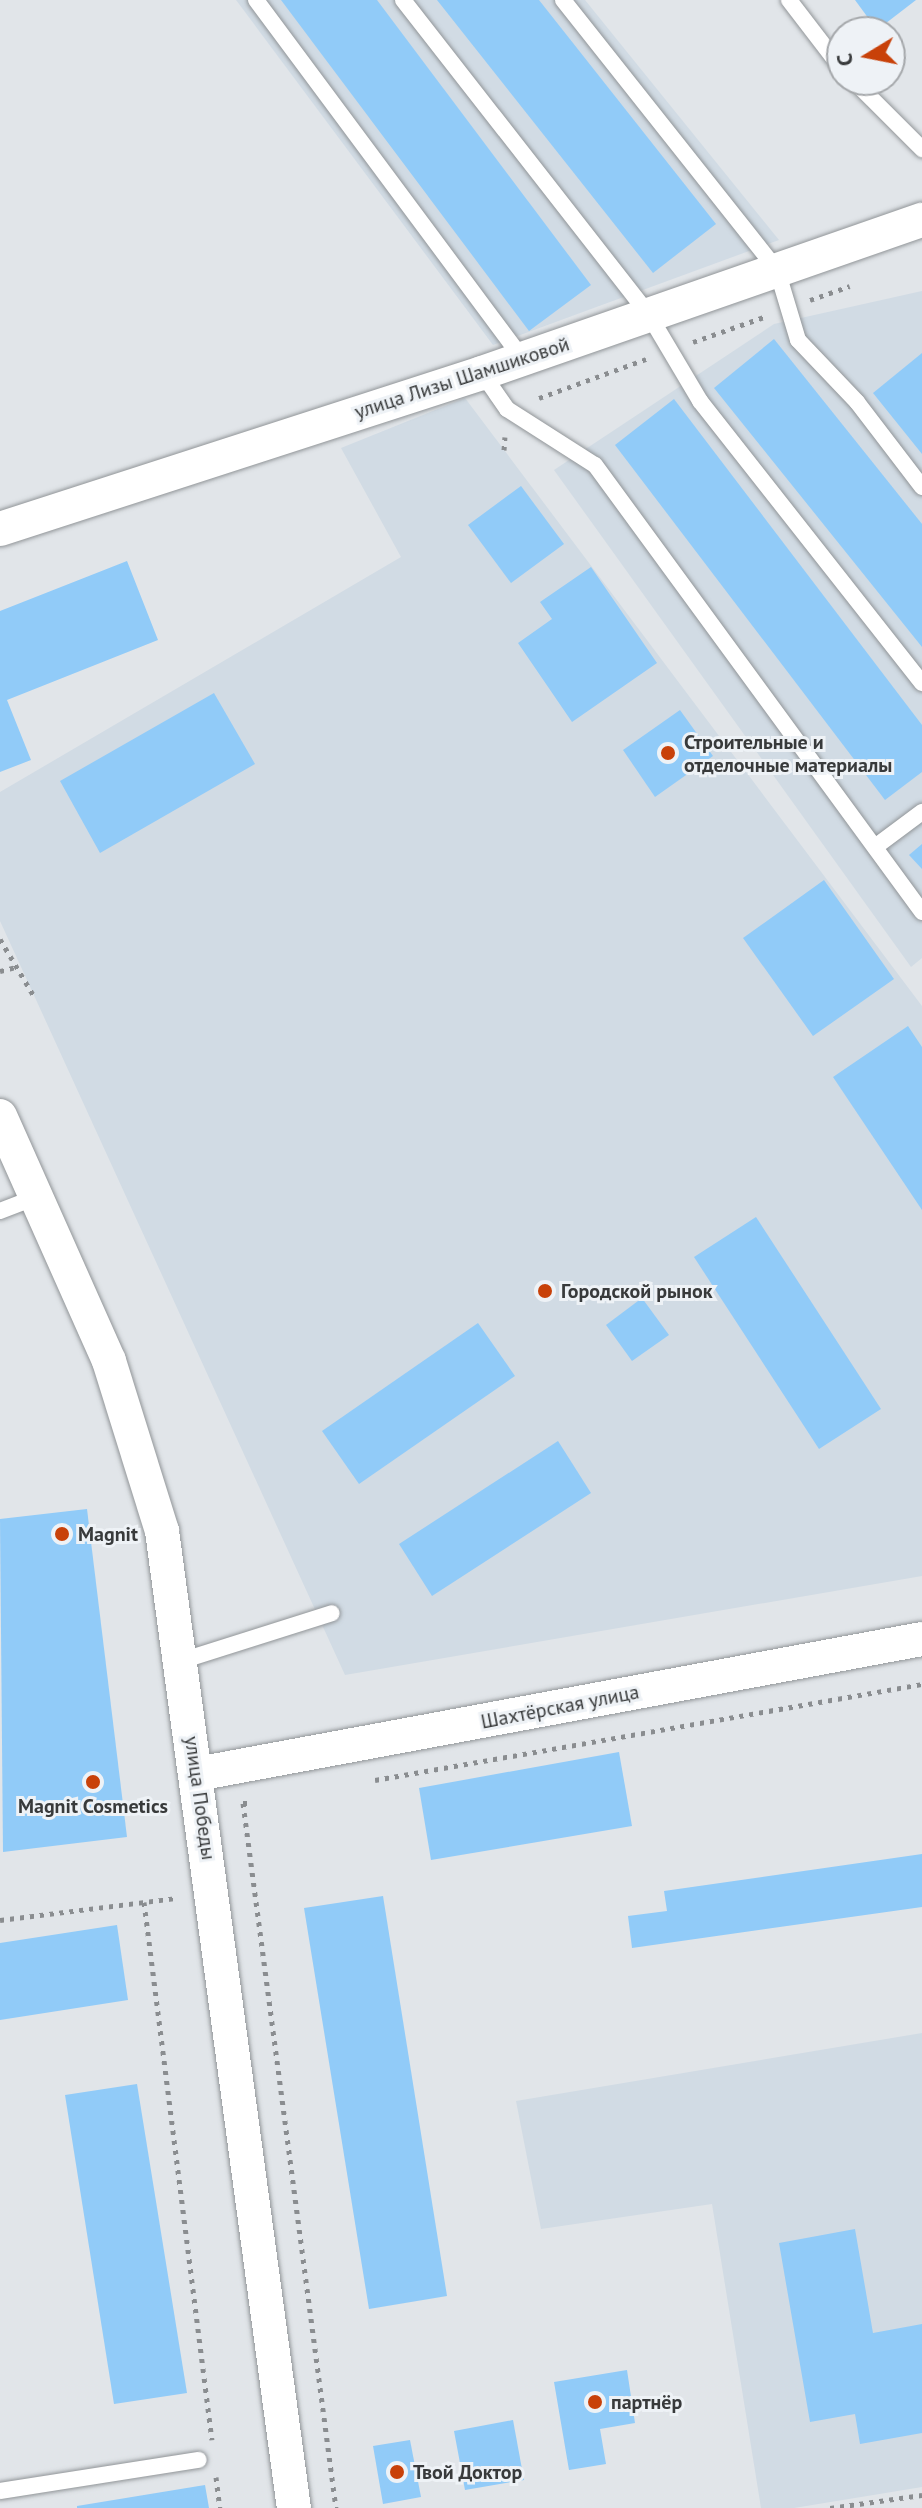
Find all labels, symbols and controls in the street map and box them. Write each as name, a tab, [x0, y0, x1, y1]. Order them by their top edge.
north arrow	[826, 16, 906, 96]
text: С	[829, 51, 859, 68]
street label: улица Лизы Шамшиковой	[351, 332, 573, 424]
place label: Строительные и отделочные материалы	[684, 730, 892, 777]
marker: Строительные и отделочные материалы	[659, 744, 677, 762]
place label: Городской рынок	[561, 1279, 712, 1303]
marker: Городской рынок	[536, 1282, 554, 1300]
place label: Magnit	[78, 1522, 138, 1546]
marker: Magnit	[53, 1525, 71, 1543]
street label: Шахтёрская улица	[479, 1680, 641, 1734]
street label: улица Победы	[179, 1735, 221, 1861]
marker: Magnit Cosmetics	[84, 1773, 102, 1791]
place label: Magnit Cosmetics	[18, 1794, 168, 1818]
place label: партнёр	[611, 2390, 682, 2414]
marker: партнёр	[586, 2393, 604, 2411]
place label: Твой Доктор	[413, 2460, 523, 2484]
marker: Твой Доктор	[388, 2463, 406, 2481]

